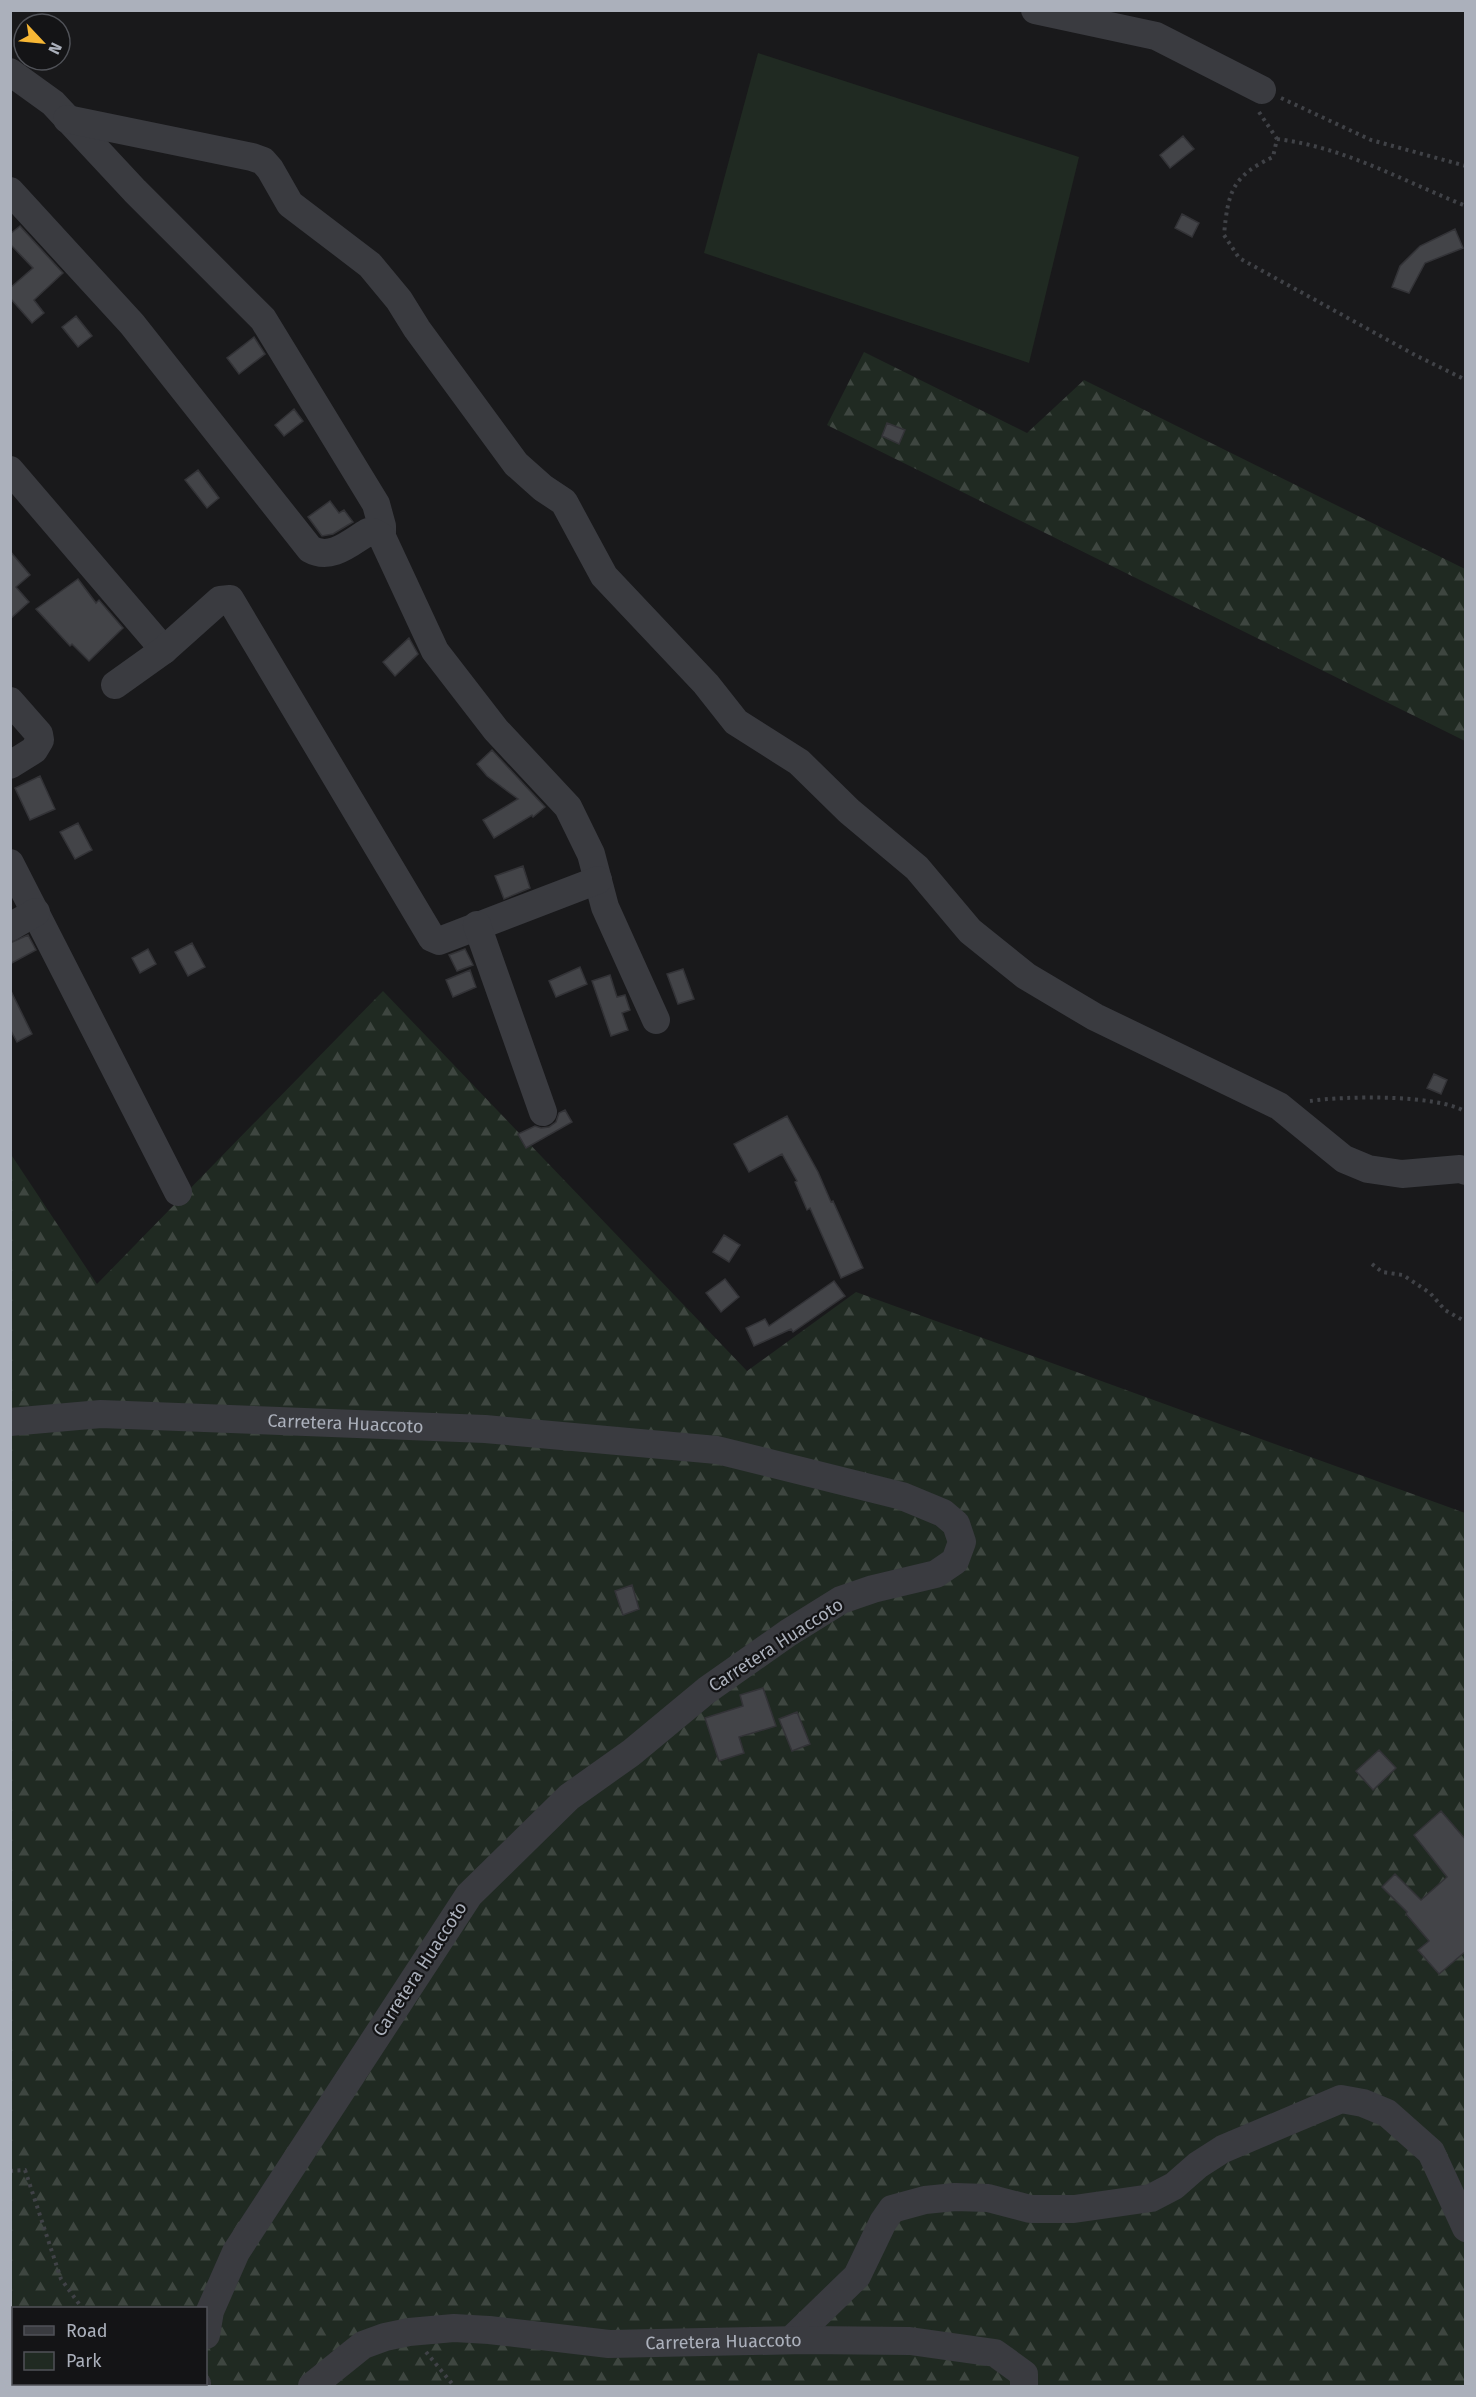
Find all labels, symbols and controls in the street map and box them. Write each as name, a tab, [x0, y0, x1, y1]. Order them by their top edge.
north arrow	[12, 12, 72, 72]
text: N	[44, 39, 66, 57]
street label: Carretera Huaccoto	[267, 1410, 424, 1438]
street label: Carretera Huaccoto	[705, 1593, 847, 1697]
street label: Carretera Huaccoto	[368, 1898, 472, 2040]
legend	[12, 2307, 207, 2385]
text: Road	[66, 2320, 108, 2342]
street label: Carretera Huaccoto	[645, 2329, 802, 2354]
text: Park	[66, 2350, 102, 2372]

